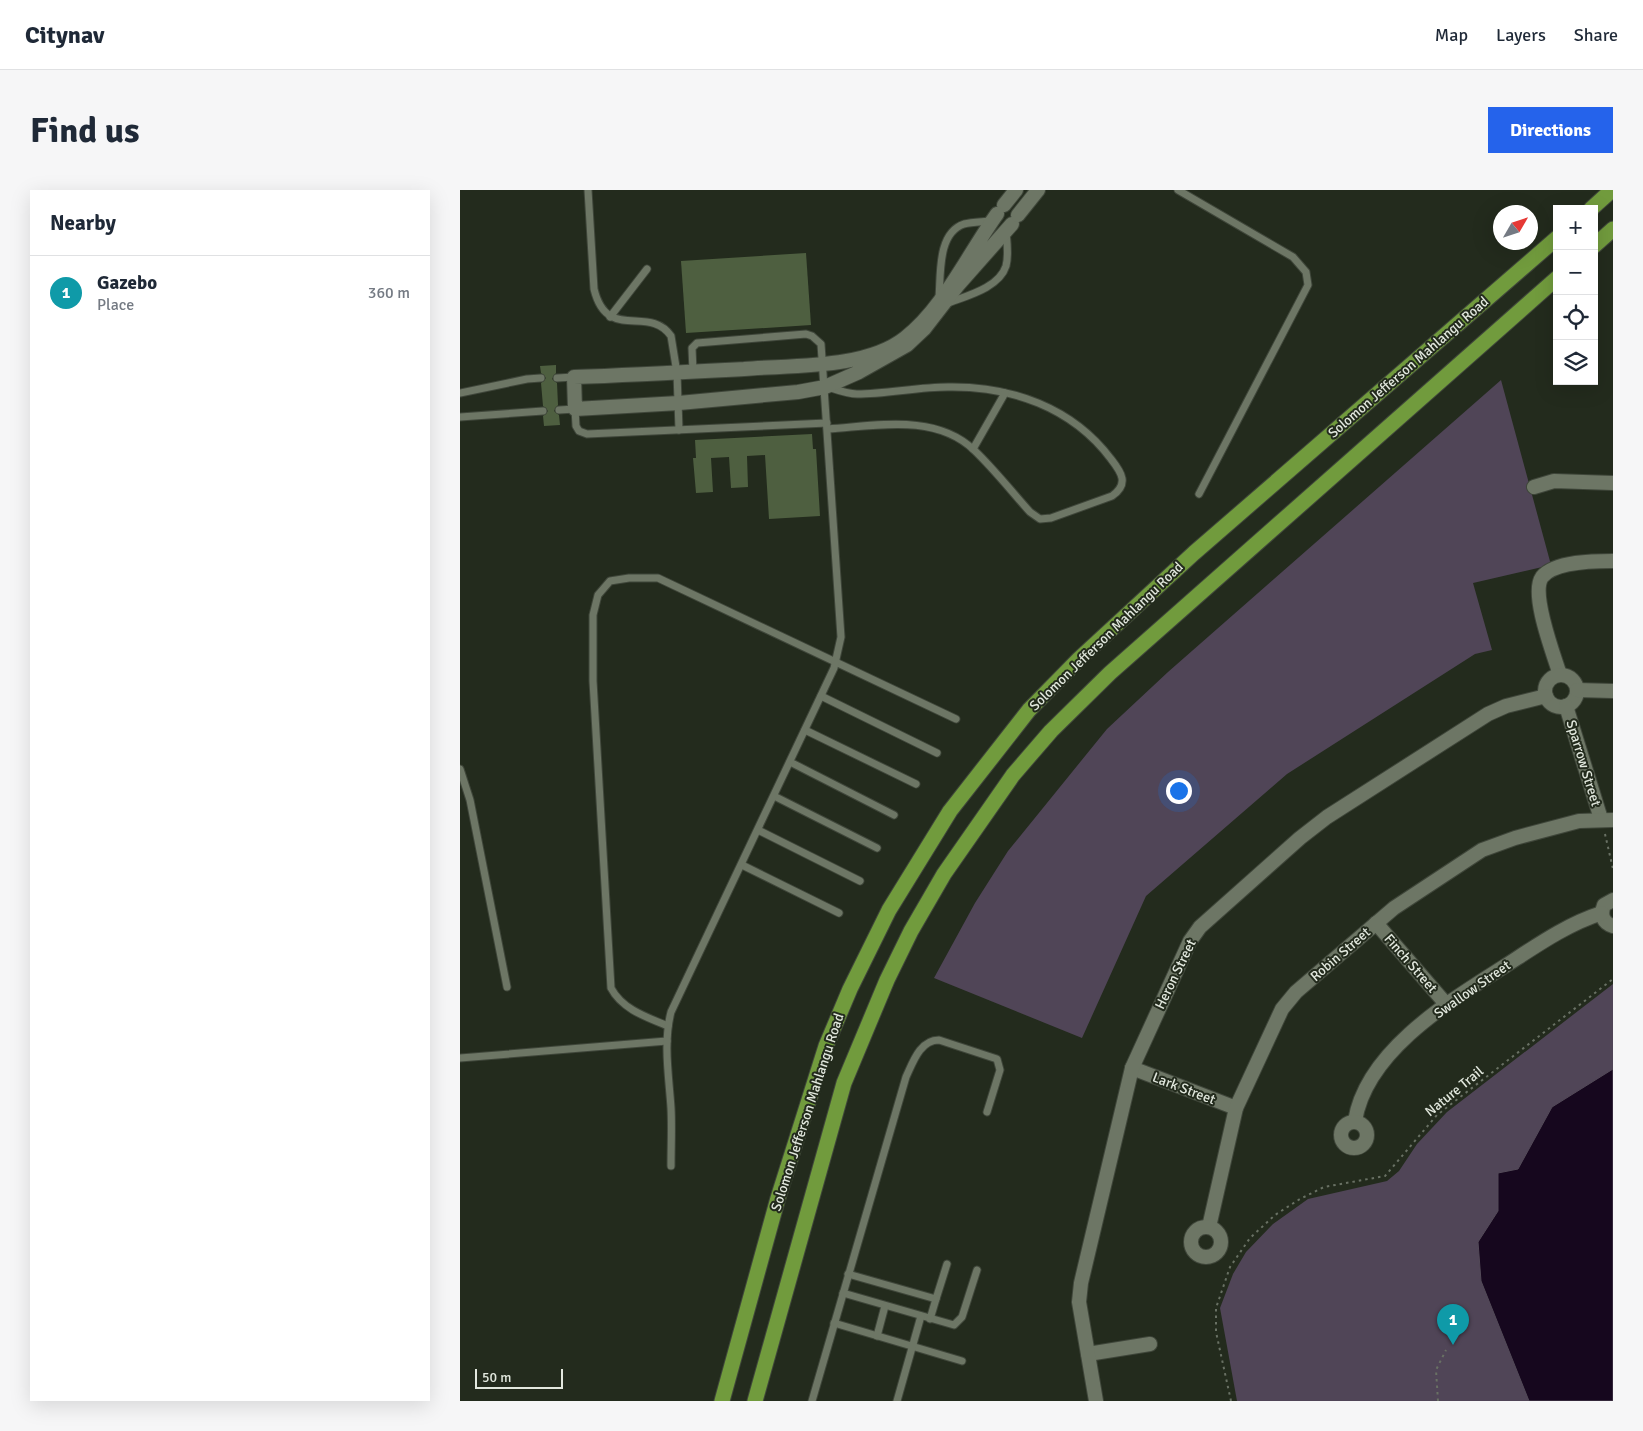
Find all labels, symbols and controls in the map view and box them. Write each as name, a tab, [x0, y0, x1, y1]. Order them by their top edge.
text: Citynav	[25, 20, 104, 50]
text: Map	[1435, 24, 1468, 46]
text: Layers	[1496, 24, 1546, 46]
text: Share	[1574, 24, 1618, 46]
button: Directions	[1488, 107, 1613, 153]
text: Find us	[30, 109, 140, 152]
north arrow	[1493, 205, 1538, 250]
map controls	[1553, 205, 1598, 385]
button: +	[1553, 205, 1598, 250]
text: Nearby	[50, 210, 116, 236]
button: −	[1553, 250, 1598, 295]
text: Gazebo	[97, 271, 157, 295]
text: 1	[62, 283, 70, 303]
text: 360 m	[368, 283, 410, 303]
street label: Solomon Jefferson Mahlangu Road	[1325, 293, 1492, 442]
text: Place	[97, 295, 134, 315]
button: locate	[1553, 295, 1598, 340]
button: layers	[1553, 340, 1598, 385]
street label: Solomon Jefferson Mahlangu Road	[1026, 558, 1187, 714]
street label: Sparrow Street	[1562, 718, 1605, 808]
your location	[1166, 778, 1192, 804]
street label: Robin Street	[1307, 924, 1374, 985]
street label: Finch Street	[1380, 930, 1441, 996]
street label: Heron Street	[1151, 936, 1200, 1012]
street label: Swallow Street	[1431, 957, 1514, 1022]
street label: Solomon Jefferson Mahlangu Road	[767, 1011, 848, 1213]
street label: Nature Trail	[1422, 1063, 1487, 1120]
street label: Lark Street	[1150, 1069, 1218, 1108]
pin: 1	[1437, 1304, 1469, 1345]
scale bar	[475, 1366, 562, 1389]
text: 50 m	[482, 1369, 511, 1386]

